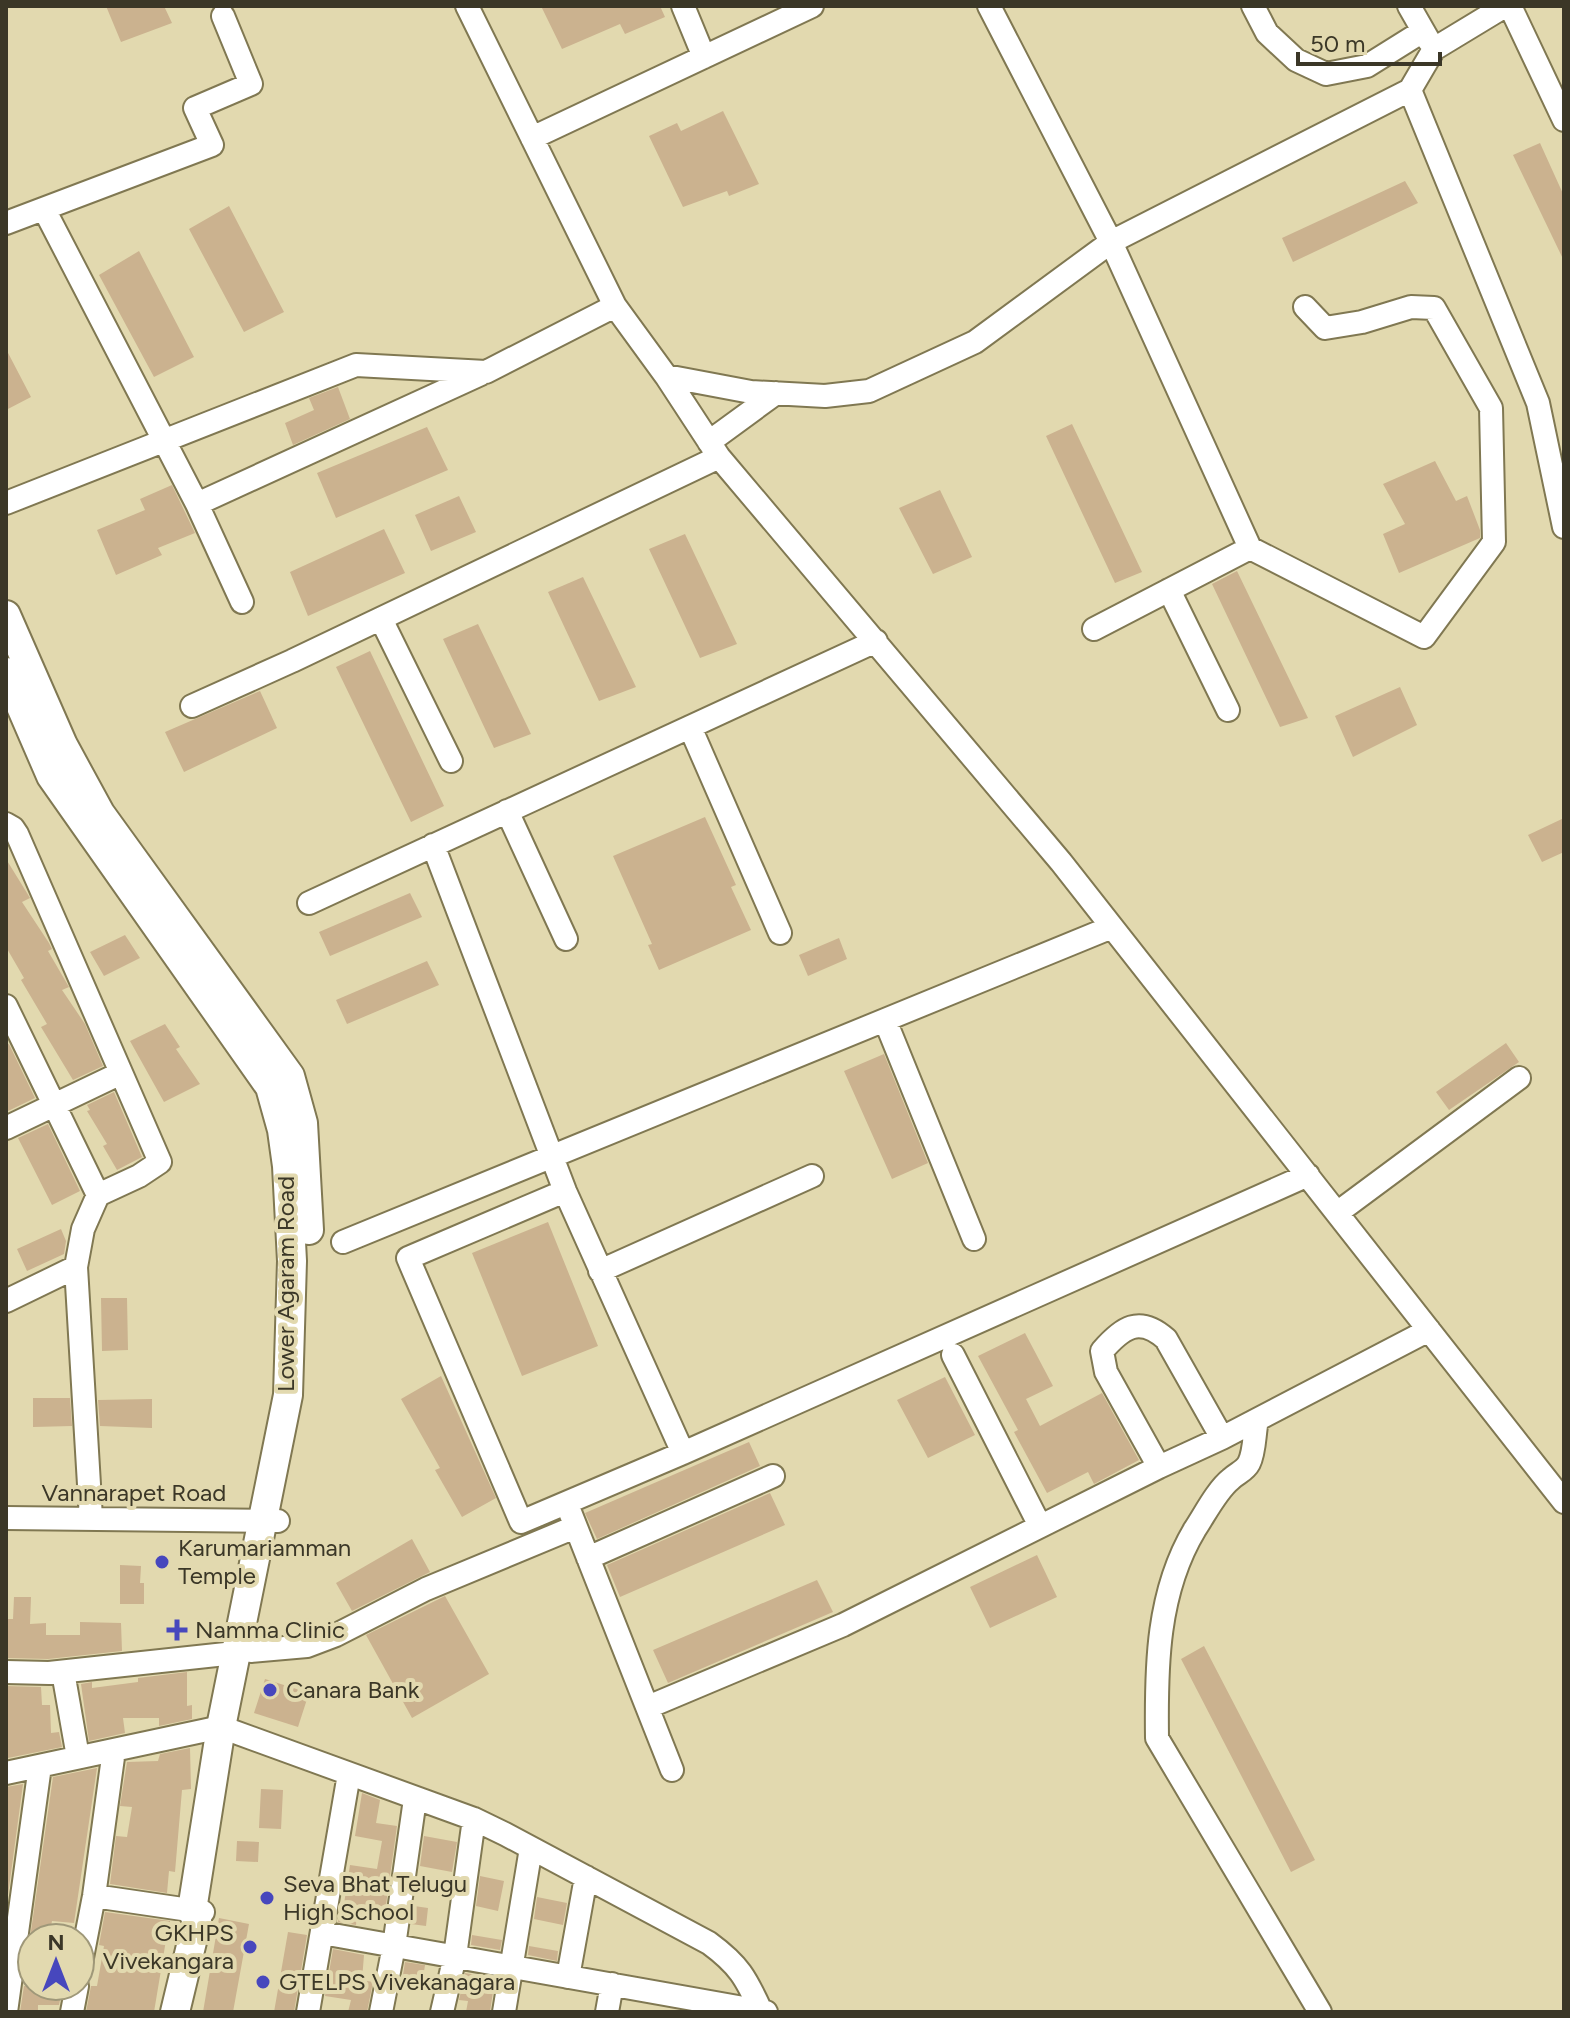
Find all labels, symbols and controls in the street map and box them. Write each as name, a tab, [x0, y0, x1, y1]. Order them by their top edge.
scale bar	[1298, 16, 1440, 66]
text: 50 m	[1310, 29, 1366, 58]
street label: Lower Agaram Road	[271, 1176, 300, 1392]
street label: Vannarapet Road	[42, 1478, 226, 1507]
place label: Karumariamman Temple	[178, 1533, 351, 1590]
marker: Karumariamman Temple	[153, 1553, 171, 1571]
place label: Namma Clinic	[195, 1615, 345, 1644]
marker: Namma Clinic	[166, 1619, 188, 1641]
place label: Canara Bank	[286, 1675, 420, 1704]
marker: Canara Bank	[261, 1681, 279, 1699]
place label: Seva Bhat Telugu High School	[283, 1869, 467, 1926]
marker: Seva Bhat Telugu High School	[258, 1889, 276, 1907]
place label: GKHPS Vivekangara	[103, 1918, 234, 1975]
north arrow	[16, 1922, 96, 2002]
text: N	[47, 1929, 65, 1956]
marker: GKHPS Vivekangara	[241, 1938, 259, 1956]
place label: GTELPS Vivekanagara	[279, 1967, 515, 1996]
marker: GTELPS Vivekanagara	[254, 1973, 272, 1991]

